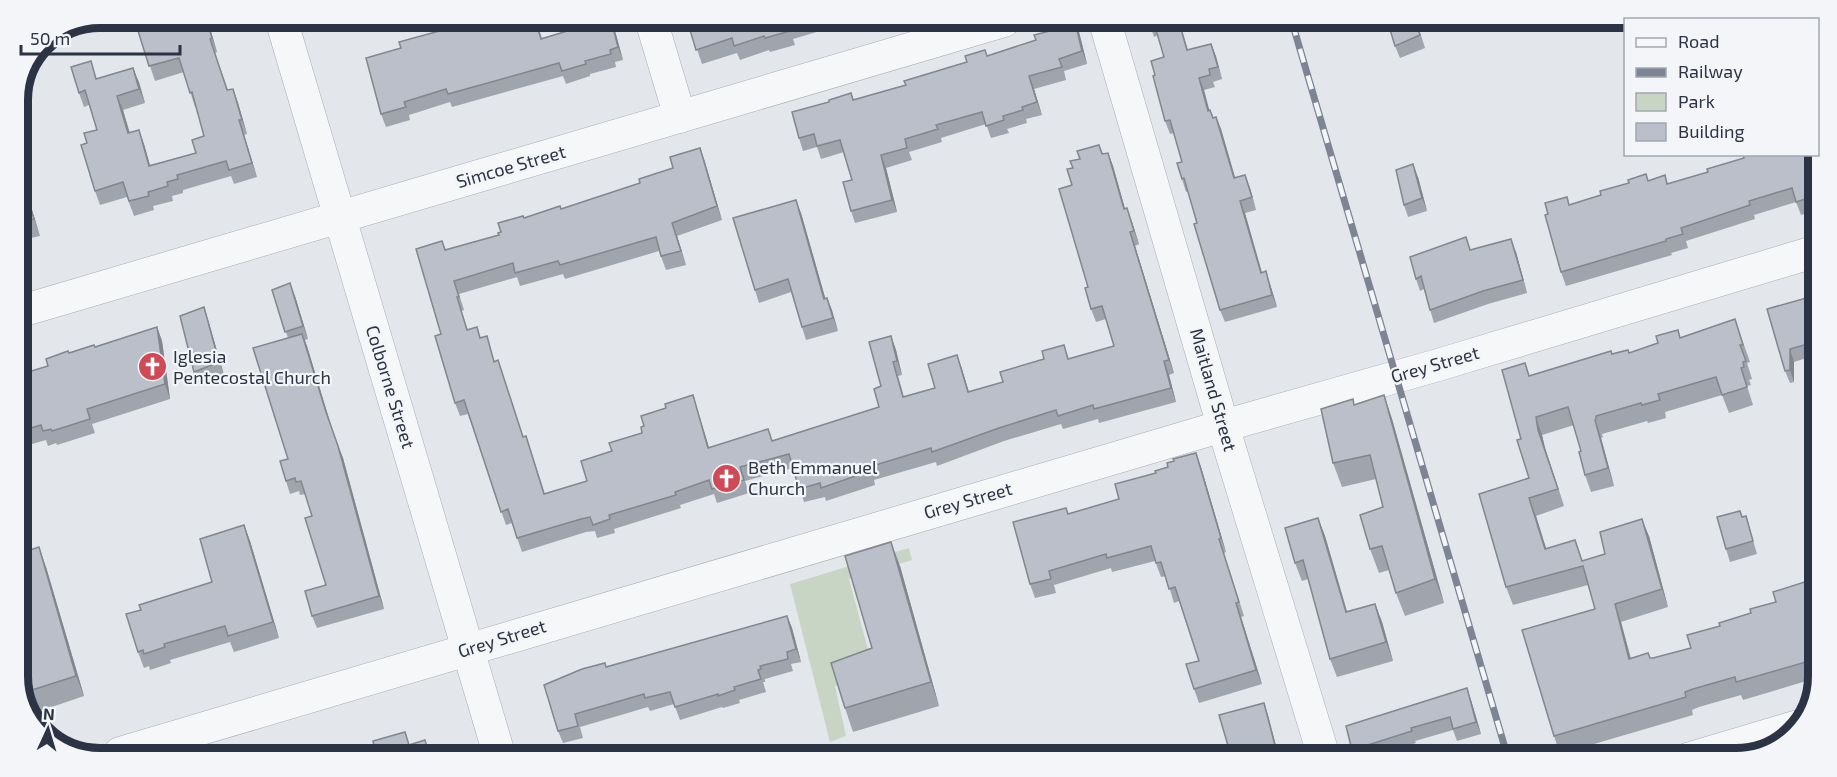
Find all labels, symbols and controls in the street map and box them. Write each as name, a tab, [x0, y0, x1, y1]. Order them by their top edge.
scale bar	[21, 18, 180, 56]
legend	[1624, 18, 1819, 156]
text: 50 m	[30, 27, 70, 49]
text: Road	[1678, 30, 1719, 52]
text: Railway	[1678, 60, 1743, 82]
text: Park	[1678, 90, 1715, 112]
text: Building	[1678, 120, 1745, 142]
street label: Simcoe Street	[453, 140, 568, 192]
street label: Colborne Street	[362, 322, 420, 451]
street label: Maitland Street	[1186, 326, 1242, 454]
street label: Grey Street	[1388, 341, 1482, 387]
place label: Iglesia Pentecostal Church	[173, 345, 331, 388]
church icon: Iglesia Pentecostal Church	[136, 351, 168, 383]
place label: Beth Emmanuel Church	[748, 456, 878, 499]
church icon: Beth Emmanuel Church	[711, 462, 743, 494]
street label: Grey Street	[921, 477, 1015, 523]
street label: Grey Street	[455, 614, 549, 662]
north arrow	[18, 699, 78, 759]
text: N	[43, 704, 56, 723]

